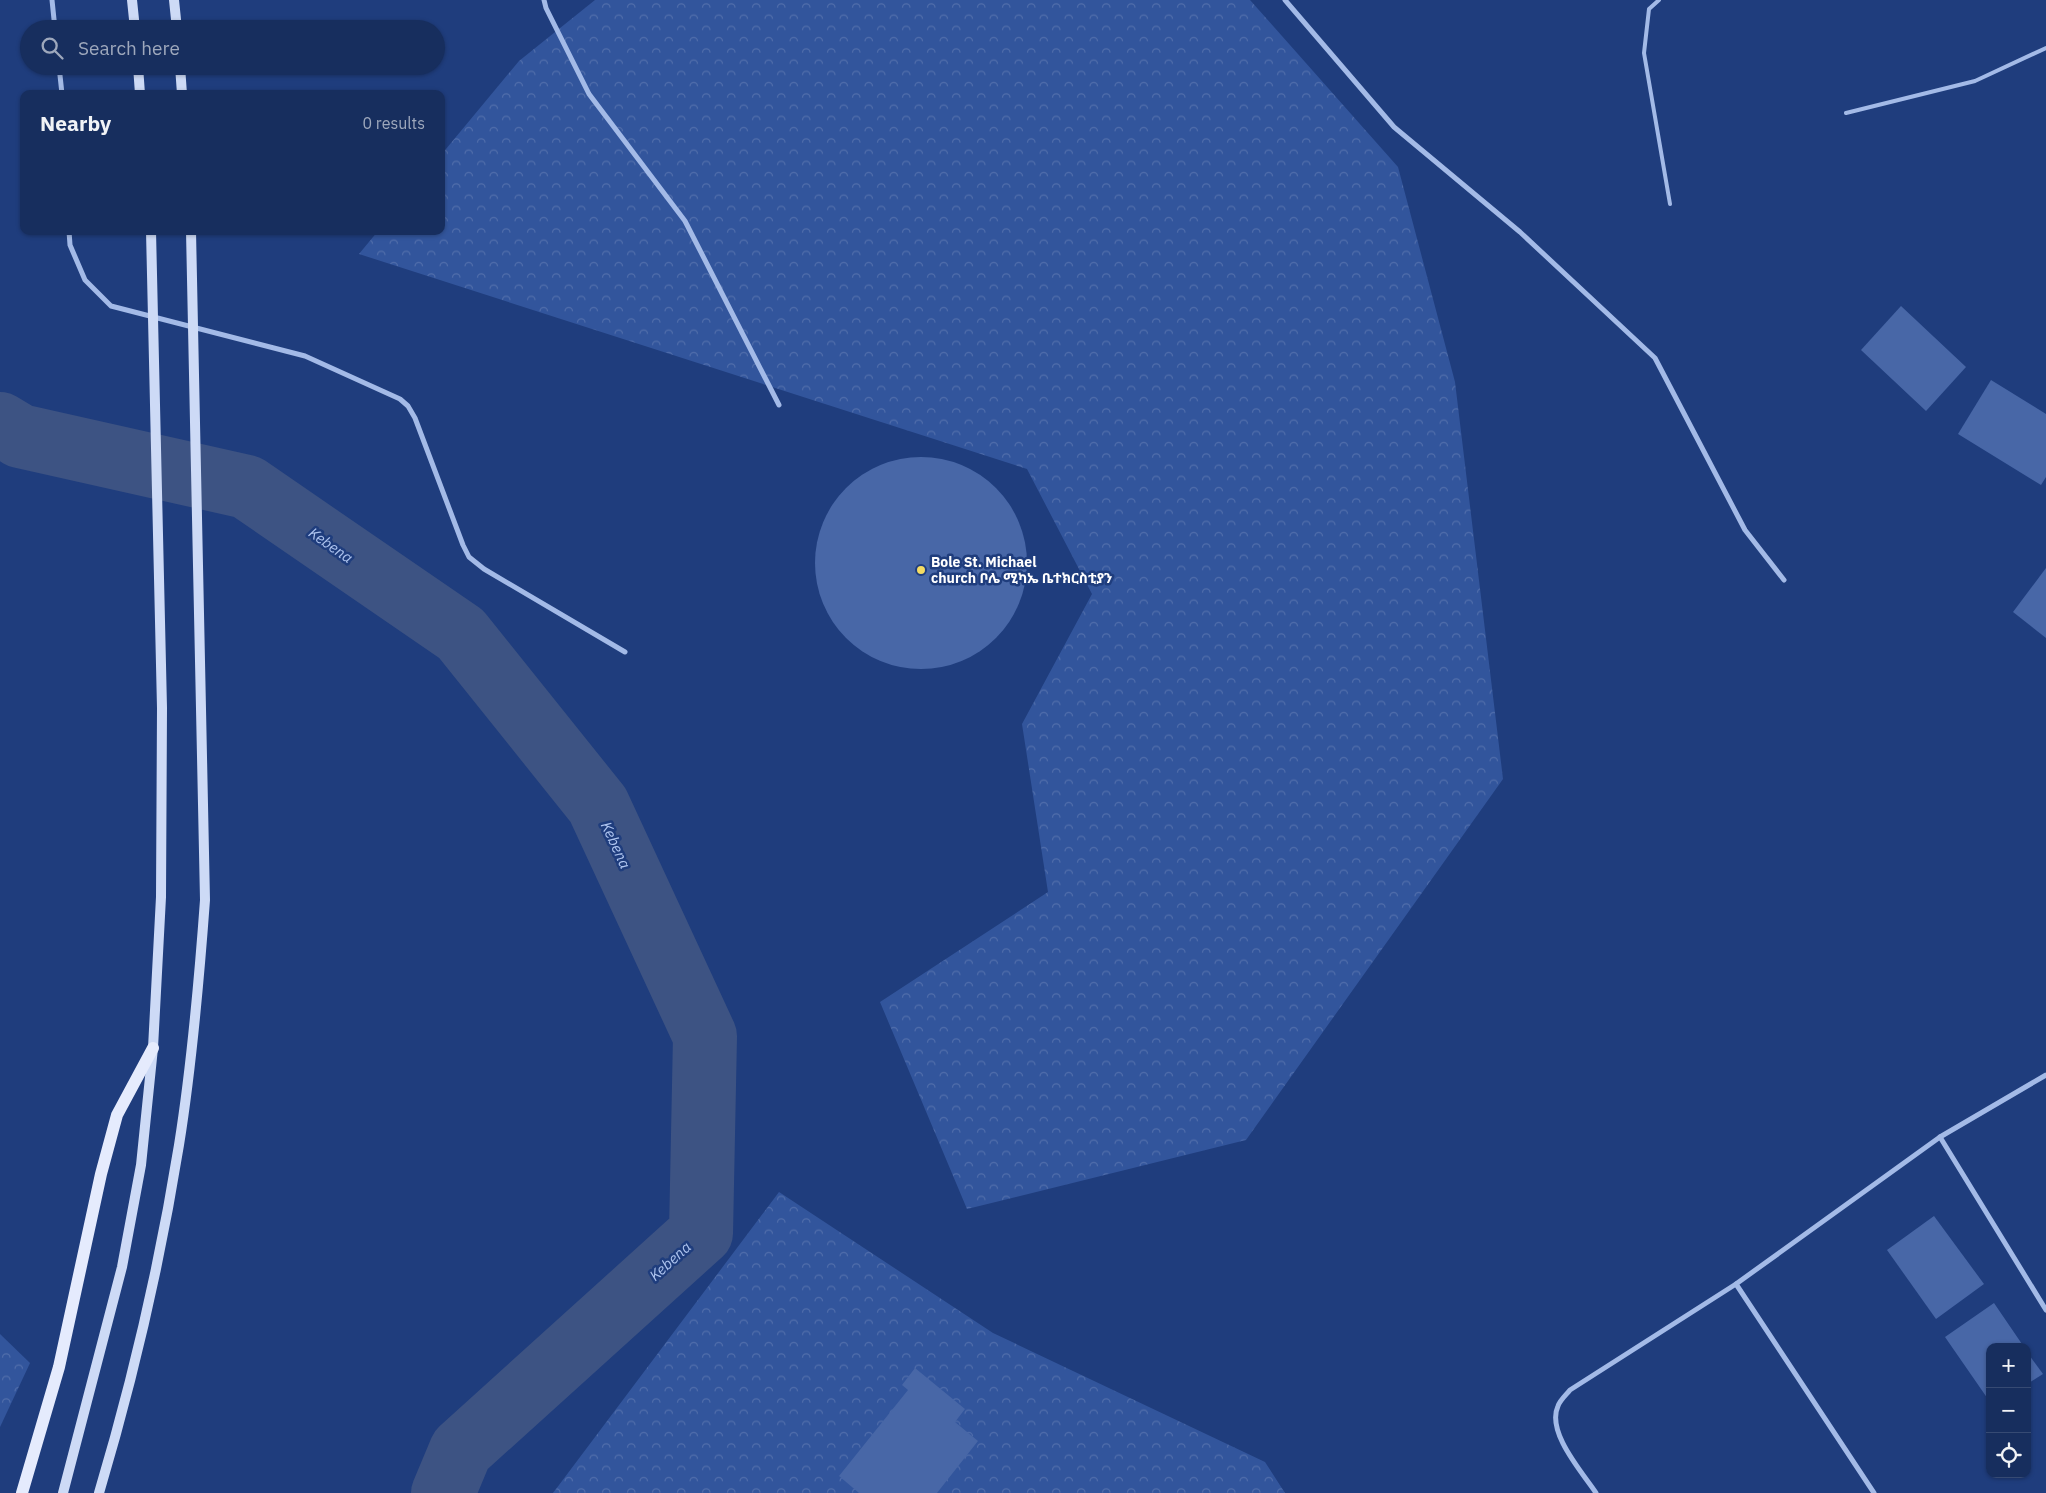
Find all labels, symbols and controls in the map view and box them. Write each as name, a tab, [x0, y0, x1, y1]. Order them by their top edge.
search box	[20, 20, 445, 75]
icon: search	[38, 34, 66, 62]
text: Search here	[78, 36, 180, 60]
text: Nearby	[40, 109, 111, 137]
text: 0 results	[362, 113, 425, 133]
water label: Kebena	[305, 523, 357, 567]
place label: Bole St. Michael church ቦሌ ሚካኤ ቤተክርስቲያን	[931, 553, 1112, 587]
marker: Bole St. Michael church ቦሌ ሚካኤ ቤተክርስቲያን	[915, 564, 927, 576]
water label: Kebena	[597, 818, 635, 872]
water label: Kebena	[645, 1237, 695, 1285]
map controls	[1986, 1343, 2031, 1478]
button: +	[1986, 1343, 2031, 1388]
button: −	[1986, 1388, 2031, 1433]
button: locate	[1986, 1433, 2031, 1478]

